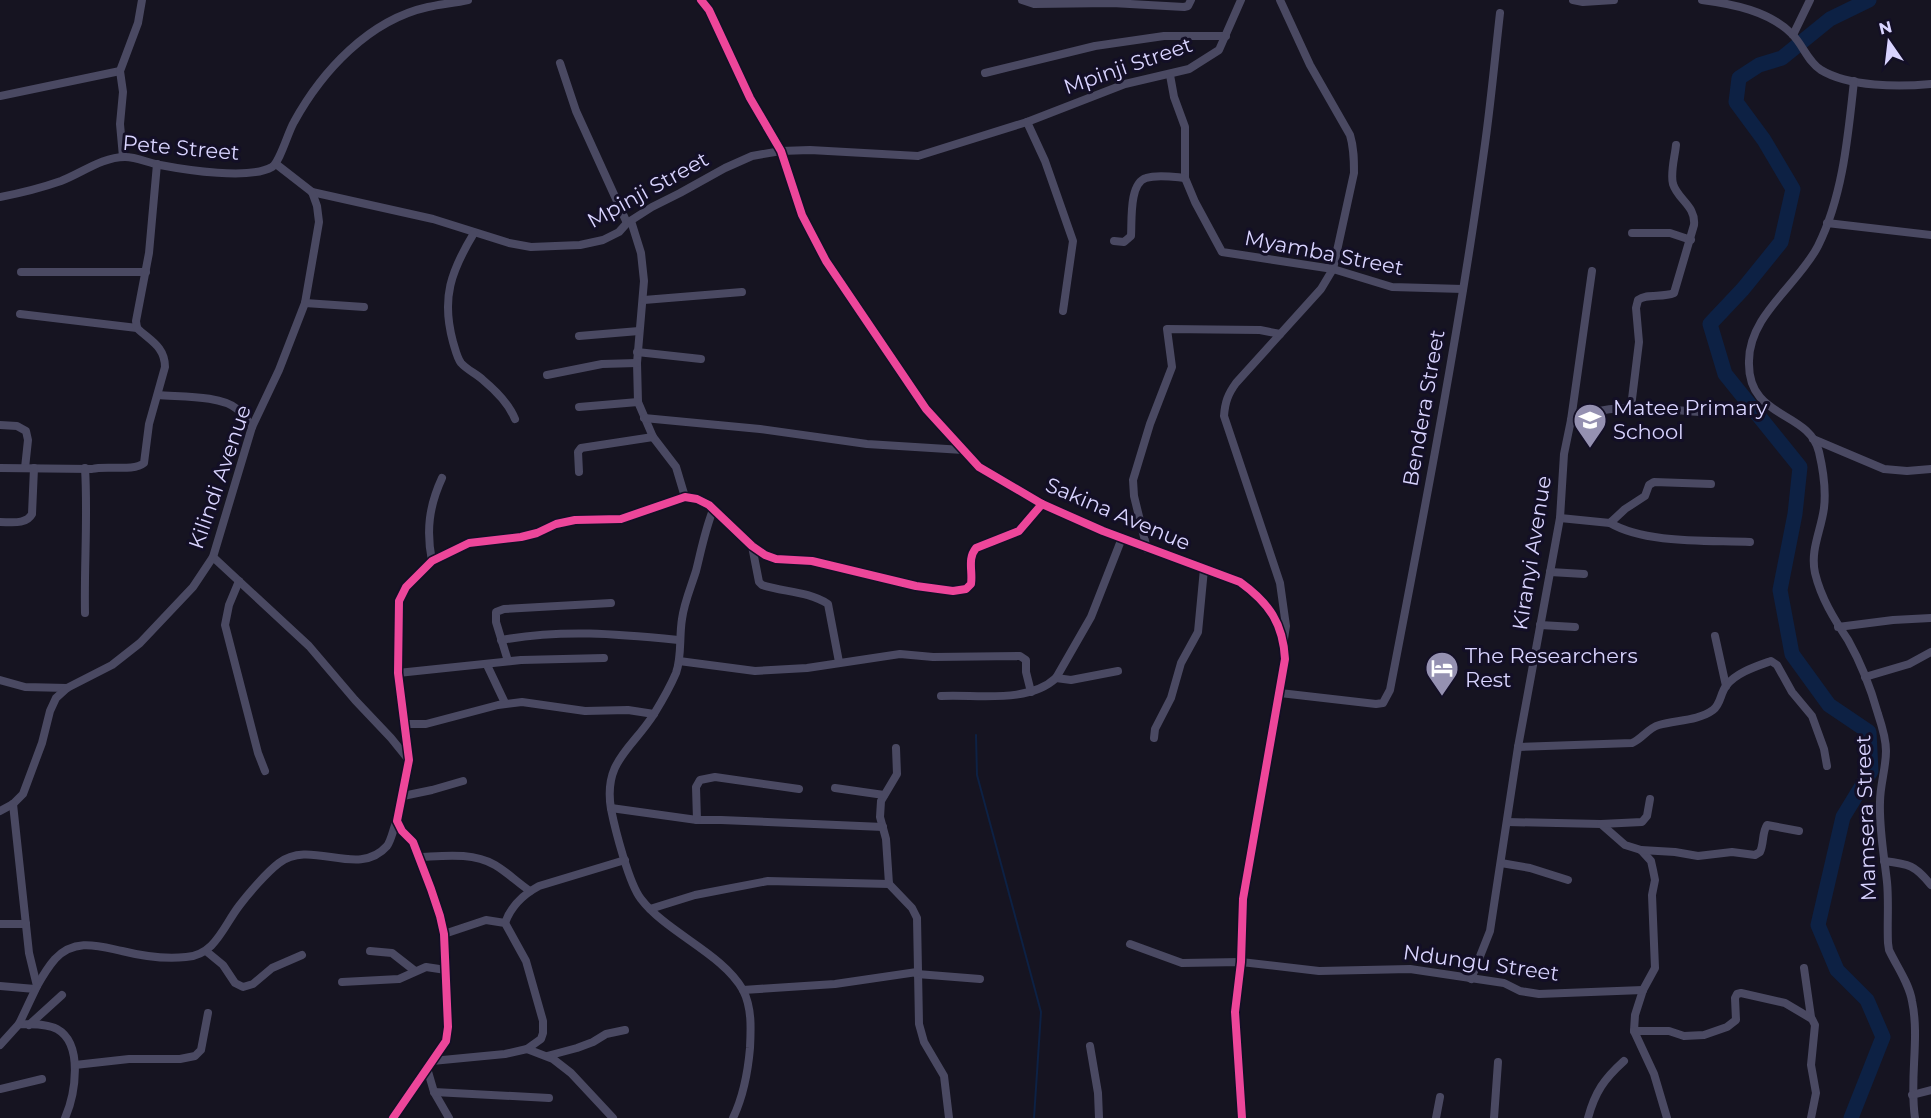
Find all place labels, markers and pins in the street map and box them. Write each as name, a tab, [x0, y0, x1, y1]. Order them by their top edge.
place label: Matee Primary School	[1613, 395, 1768, 444]
school or university icon: Matee Primary School	[1572, 402, 1608, 449]
place label: The Researchers Rest	[1465, 643, 1638, 692]
hotel icon: The Researchers Rest	[1424, 650, 1460, 697]

